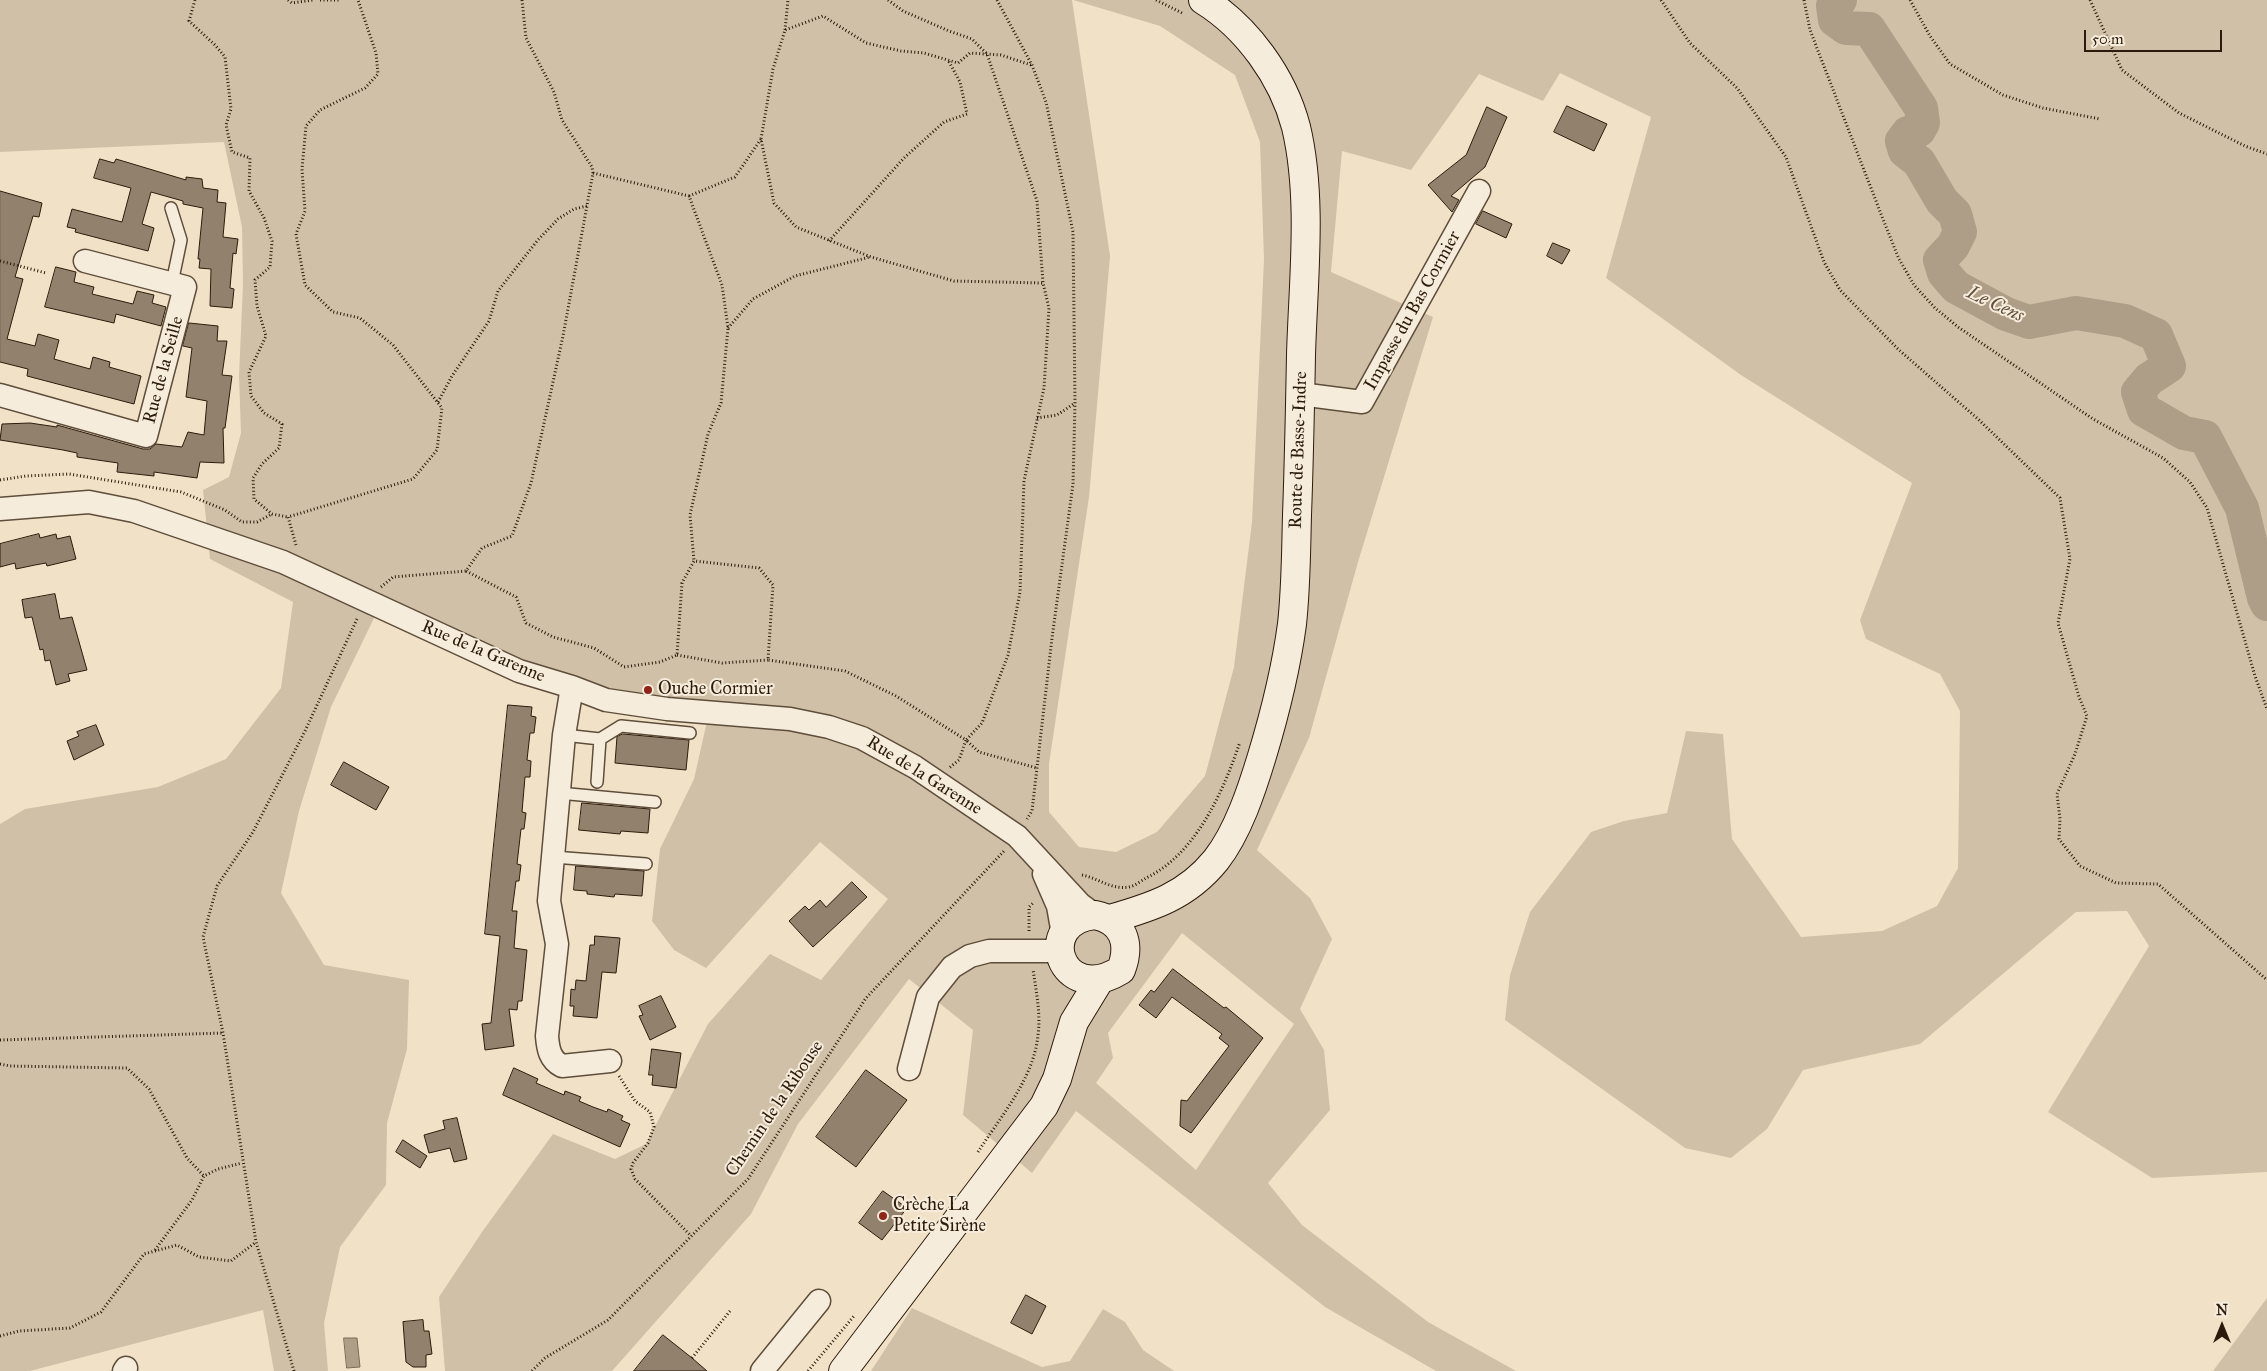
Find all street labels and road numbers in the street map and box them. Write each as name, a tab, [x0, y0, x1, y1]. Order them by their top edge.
street label: Impasse du Bas Cormier	[1360, 228, 1466, 394]
street label: Rue de la Seille	[139, 314, 189, 426]
street label: Route de Basse-Indre	[1285, 371, 1313, 529]
street label: Rue de la Garenne	[418, 616, 548, 688]
street label: Rue de la Garenne	[862, 732, 986, 820]
street label: Chemin de la Ribouse	[722, 1037, 828, 1181]

